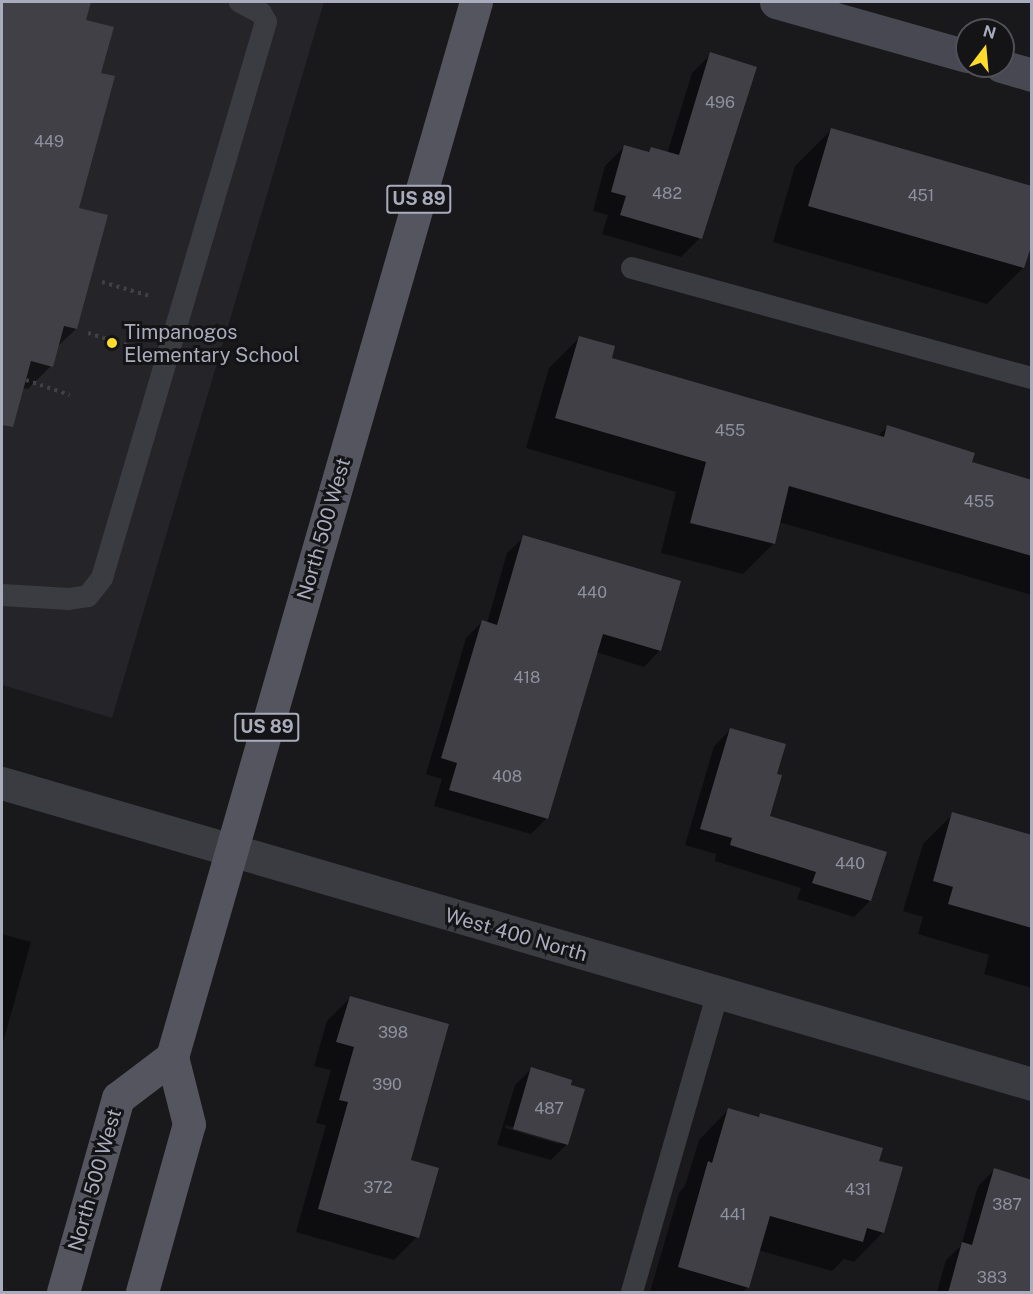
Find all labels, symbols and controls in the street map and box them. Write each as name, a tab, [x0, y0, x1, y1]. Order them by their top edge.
north arrow	[955, 18, 1015, 78]
text: N	[981, 21, 998, 43]
house number: 496	[705, 93, 735, 113]
house number: 449	[34, 132, 64, 152]
road number: US 89	[386, 184, 452, 214]
house number: 482	[652, 184, 682, 204]
house number: 451	[908, 186, 934, 206]
place label: Timpanogos Elementary School	[124, 320, 300, 367]
marker: Timpanogos Elementary School	[105, 336, 119, 350]
house number: 455	[715, 421, 745, 441]
street label: North 500 West	[292, 455, 356, 603]
house number: 455	[964, 492, 994, 512]
house number: 440	[577, 583, 607, 603]
house number: 418	[514, 668, 540, 688]
road number: US 89	[234, 712, 300, 742]
house number: 408	[492, 767, 522, 787]
house number: 440	[835, 854, 865, 874]
street label: West 400 North	[442, 903, 590, 967]
house number: 398	[378, 1023, 408, 1043]
house number: 390	[372, 1075, 402, 1095]
house number: 487	[534, 1099, 564, 1119]
street label: North 500 West	[63, 1106, 127, 1254]
house number: 372	[363, 1178, 393, 1198]
house number: 431	[845, 1180, 871, 1200]
house number: 387	[992, 1195, 1022, 1215]
house number: 441	[720, 1205, 746, 1225]
house number: 383	[977, 1268, 1007, 1288]

